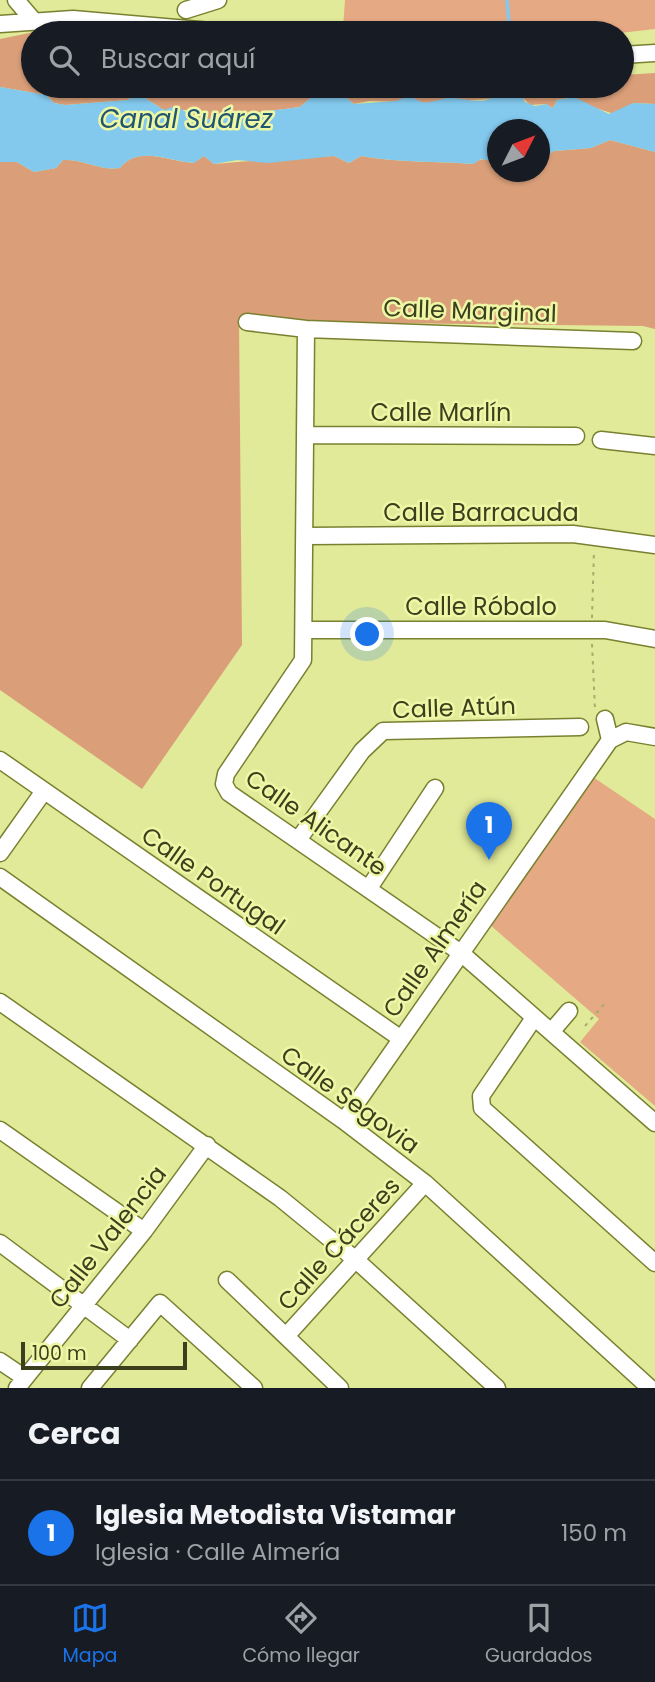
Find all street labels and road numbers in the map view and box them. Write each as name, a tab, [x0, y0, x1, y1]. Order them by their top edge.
street label: Calle Marginal	[383, 291, 557, 330]
street label: Calle Marlín	[371, 396, 511, 429]
street label: Calle Barracuda	[383, 496, 579, 529]
street label: Calle Róbalo	[405, 590, 557, 623]
street label: Calle Atún	[392, 689, 516, 726]
street label: Calle Alicante	[239, 762, 394, 884]
street label: Calle Portugal	[135, 819, 292, 942]
street label: Calle Almería	[375, 873, 494, 1024]
street label: Calle Segovia	[274, 1038, 426, 1161]
street label: Calle Valencia	[41, 1158, 174, 1315]
street label: Calle Cáceres	[270, 1170, 407, 1317]

